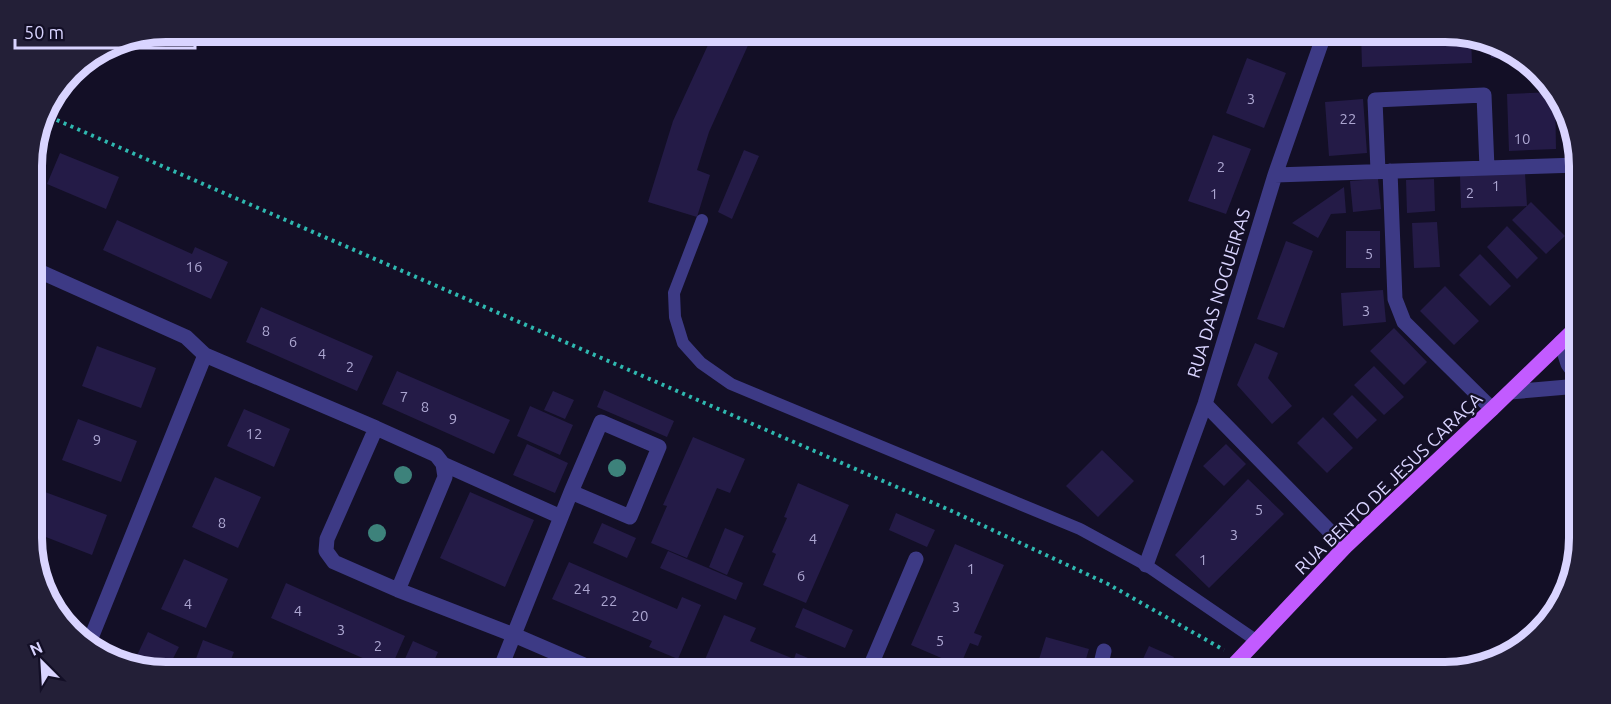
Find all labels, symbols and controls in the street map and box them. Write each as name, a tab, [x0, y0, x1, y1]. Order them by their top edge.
scale bar	[15, 12, 195, 50]
text: 50 m	[24, 22, 64, 42]
house number: 3	[1247, 90, 1255, 107]
house number: 22	[1340, 110, 1356, 127]
house number: 10	[1514, 130, 1530, 147]
house number: 2	[1217, 158, 1225, 175]
house number: 1	[1492, 177, 1500, 194]
house number: 2	[1466, 184, 1474, 201]
house number: 1	[1210, 185, 1218, 202]
street label: RUA DAS NOGUEIRAS	[1183, 206, 1253, 380]
house number: 5	[1365, 245, 1373, 262]
house number: 16	[186, 258, 202, 275]
house number: 3	[1362, 302, 1370, 319]
house number: 8	[262, 322, 270, 339]
house number: 6	[289, 333, 297, 350]
house number: 4	[318, 345, 326, 362]
house number: 2	[346, 358, 354, 375]
house number: 7	[400, 388, 408, 405]
street label: RUA BENTO DE JESUS CARAÇA	[1290, 388, 1486, 578]
house number: 8	[421, 398, 429, 415]
house number: 9	[449, 410, 457, 427]
house number: 12	[246, 425, 262, 442]
house number: 9	[93, 431, 101, 448]
house number: 5	[1255, 501, 1263, 518]
house number: 8	[218, 514, 226, 531]
house number: 3	[1230, 526, 1238, 543]
house number: 4	[809, 530, 817, 547]
house number: 1	[1199, 551, 1207, 568]
house number: 1	[967, 560, 975, 577]
house number: 6	[797, 567, 805, 584]
house number: 24	[574, 580, 590, 597]
house number: 22	[601, 592, 617, 609]
house number: 4	[184, 595, 192, 612]
house number: 3	[952, 598, 960, 615]
house number: 4	[294, 602, 302, 619]
house number: 20	[632, 607, 648, 624]
house number: 3	[337, 621, 345, 638]
north arrow	[12, 632, 72, 692]
house number: 5	[936, 632, 944, 649]
house number: 2	[374, 637, 382, 654]
text: N	[27, 638, 45, 659]

